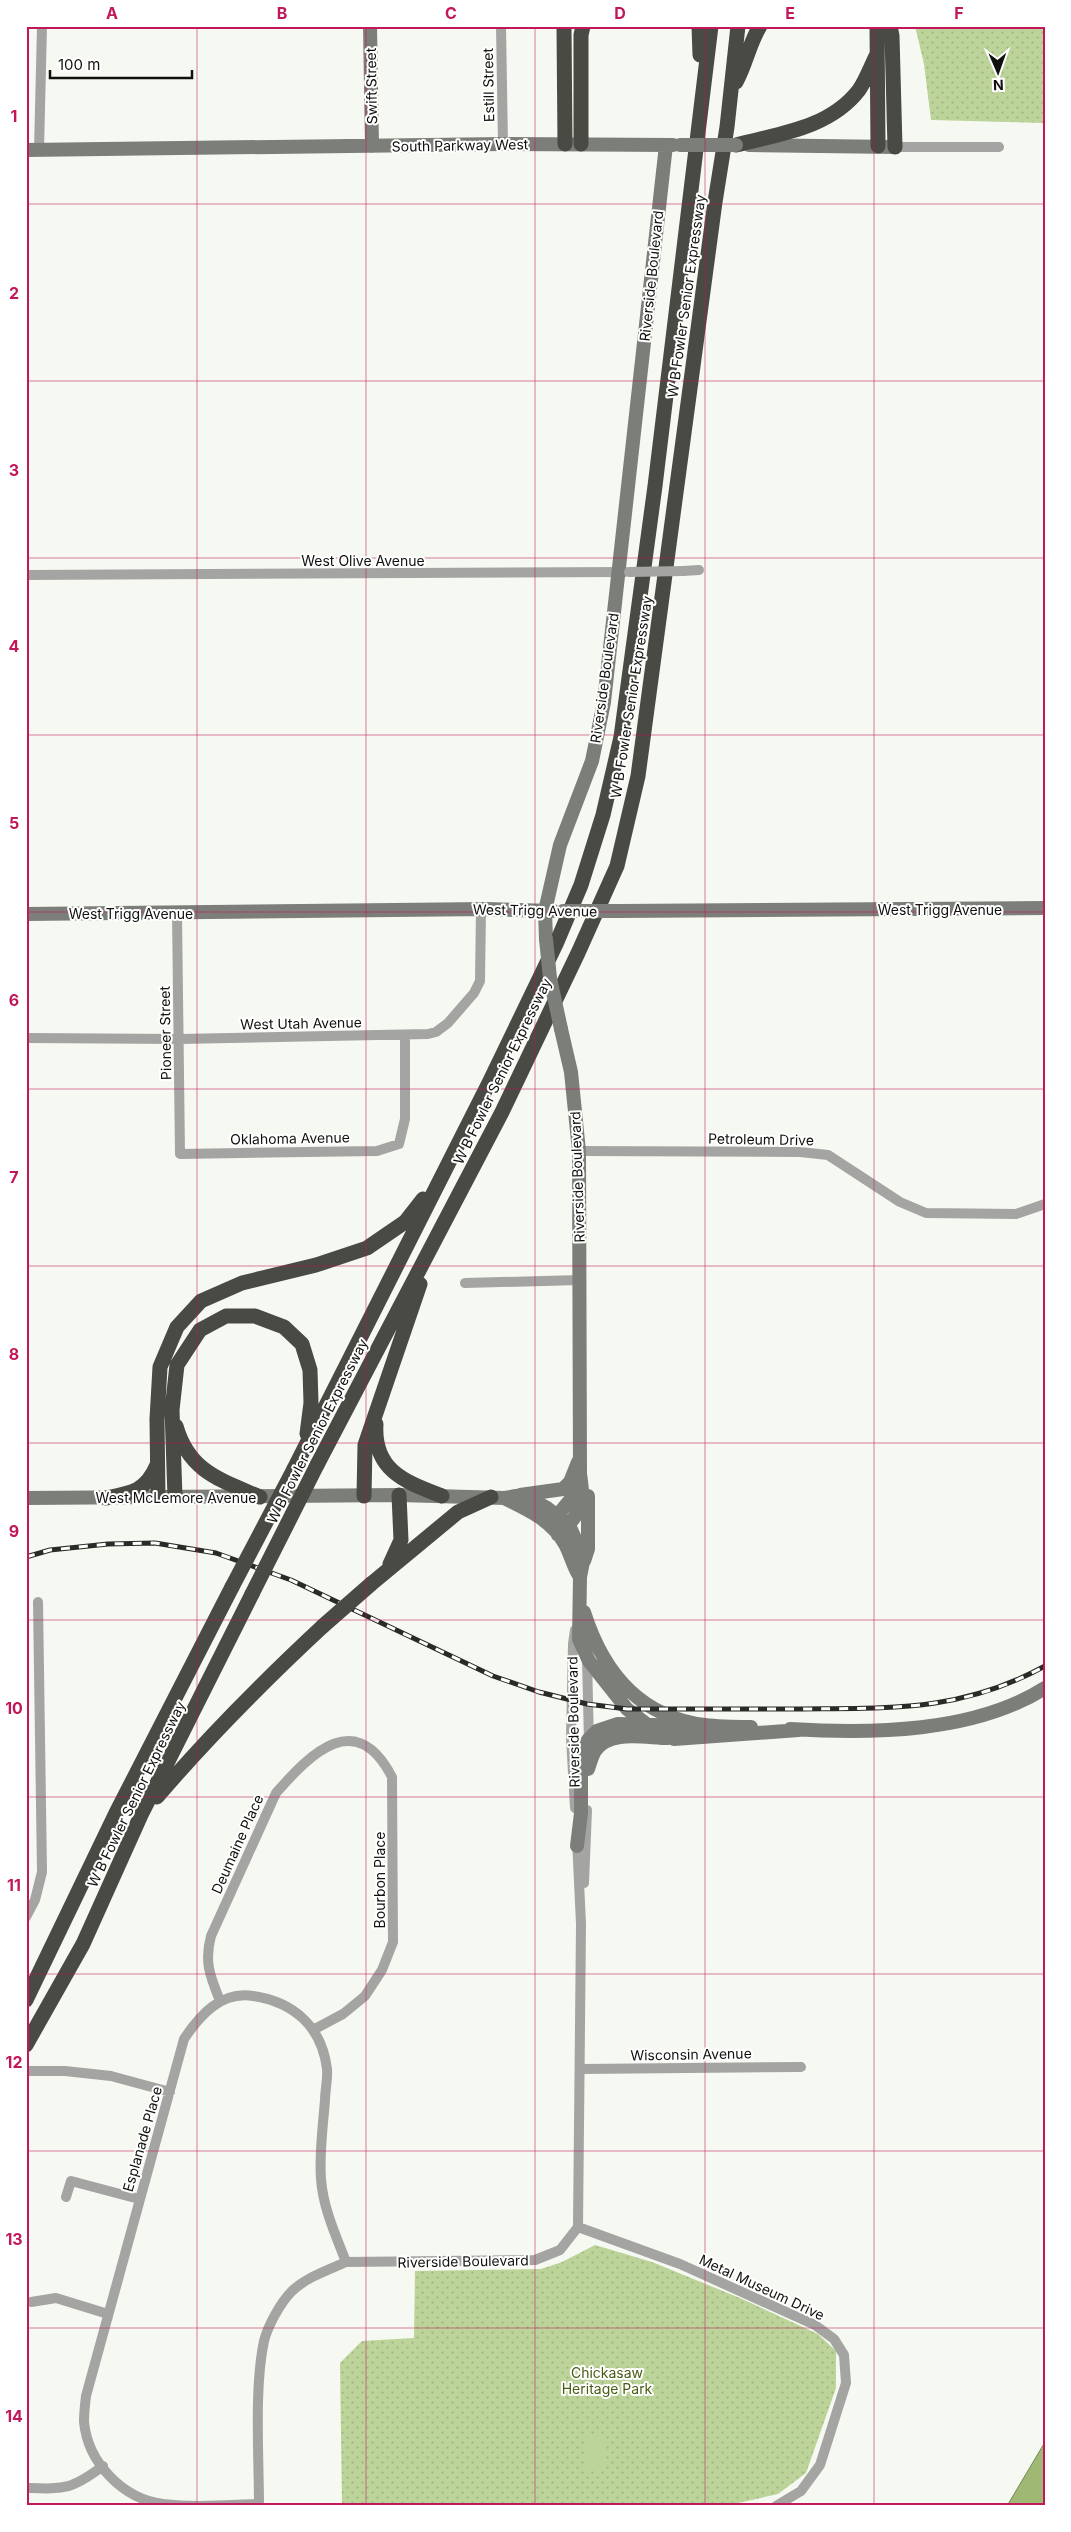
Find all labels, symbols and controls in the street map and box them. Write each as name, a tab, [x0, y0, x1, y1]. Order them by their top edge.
text: A	[106, 3, 118, 23]
text: B	[277, 3, 287, 23]
text: C	[445, 3, 457, 23]
text: D	[614, 3, 626, 23]
text: E	[785, 3, 795, 23]
text: F	[954, 3, 964, 23]
street label: Swift Street	[362, 47, 380, 124]
street label: Estill Street	[479, 47, 497, 122]
scale bar	[50, 48, 192, 80]
north arrow	[974, 48, 1024, 98]
text: 100 m	[58, 55, 100, 74]
text: N	[993, 77, 1004, 94]
text: 1	[11, 106, 17, 126]
street label: South Parkway West	[392, 135, 529, 155]
street label: W B Fowler Senior Expressway	[663, 193, 709, 399]
street label: Riverside Boulevard	[636, 210, 666, 342]
text: 2	[9, 283, 19, 303]
text: 3	[9, 460, 19, 480]
street label: West Olive Avenue	[301, 552, 425, 569]
street label: W B Fowler Senior Expressway	[607, 594, 655, 800]
street label: Riverside Boulevard	[586, 612, 622, 744]
text: 4	[9, 636, 20, 656]
text: 5	[9, 813, 19, 833]
street label: West Trigg Avenue	[473, 900, 597, 920]
street label: West Trigg Avenue	[878, 901, 1002, 918]
street label: West Trigg Avenue	[69, 905, 193, 922]
street label: W B Fowler Senior Expressway	[449, 975, 555, 1167]
street label: Pioneer Street	[156, 985, 174, 1080]
text: 6	[9, 990, 19, 1010]
street label: West Utah Avenue	[240, 1013, 362, 1033]
street label: Riverside Boulevard	[566, 1111, 588, 1243]
street label: Oklahoma Avenue	[230, 1128, 350, 1148]
street label: Petroleum Drive	[708, 1130, 814, 1148]
text: 7	[9, 1167, 19, 1187]
street label: W B Fowler Senior Expressway	[263, 1336, 371, 1526]
text: 8	[9, 1344, 19, 1364]
street label: West McLemore Avenue	[96, 1489, 256, 1506]
text: 9	[9, 1521, 19, 1541]
street label: Riverside Boulevard	[563, 1656, 583, 1788]
text: 10	[5, 1698, 23, 1718]
street label: W B Fowler Senior Expressway	[83, 1698, 189, 1890]
street label: Deumaine Place	[208, 1792, 266, 1896]
street label: Bourbon Place	[371, 1832, 388, 1928]
text: 11	[7, 1875, 21, 1895]
street label: Wisconsin Avenue	[630, 2044, 752, 2064]
text: 12	[6, 2052, 22, 2072]
street label: Esplanade Place	[119, 2084, 165, 2194]
text: 13	[5, 2229, 23, 2249]
street label: Metal Museum Drive	[697, 2250, 827, 2324]
street label: Riverside Boulevard	[397, 2251, 529, 2271]
park label: Chickasaw Heritage Park	[562, 2364, 653, 2397]
text: 14	[5, 2406, 23, 2426]

